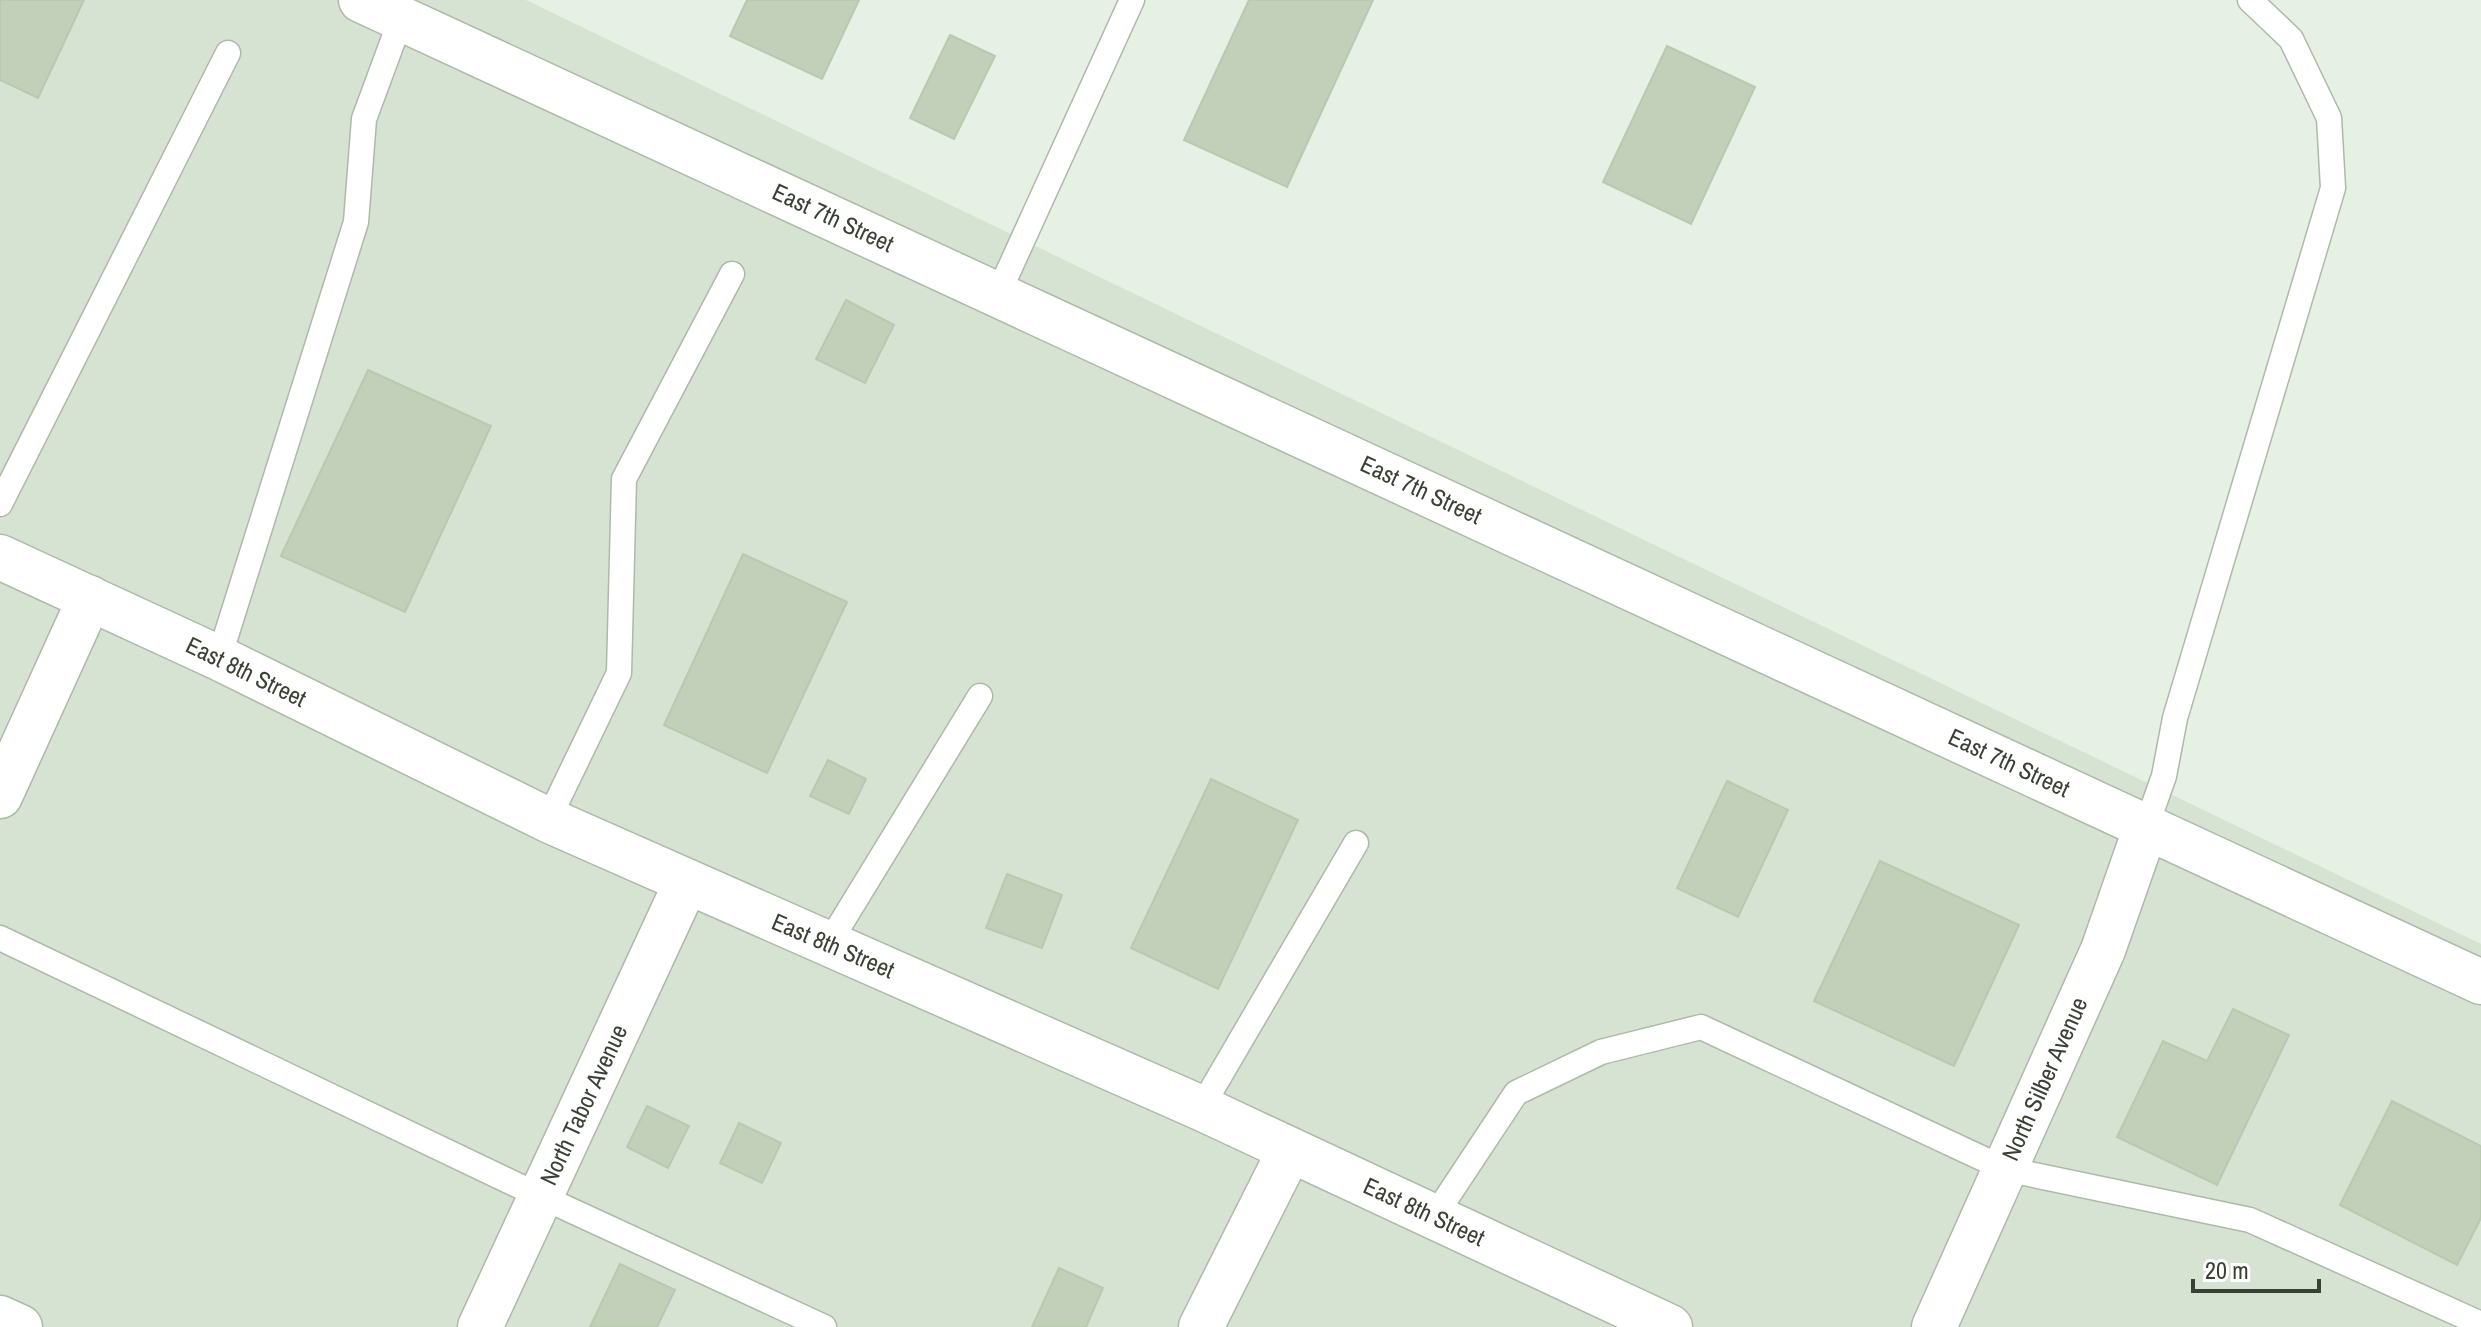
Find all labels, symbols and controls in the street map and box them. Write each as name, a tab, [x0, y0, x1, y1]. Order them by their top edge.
street label: East 7th Street	[768, 175, 900, 259]
street label: East 7th Street	[1356, 447, 1488, 531]
street label: East 8th Street	[181, 628, 312, 714]
street label: East 7th Street	[1944, 720, 2076, 804]
street label: East 8th Street	[767, 905, 900, 985]
street label: North Silber Avenue	[1994, 992, 2094, 1165]
street label: North Tabor Avenue	[532, 1019, 634, 1190]
street label: East 8th Street	[1359, 1169, 1491, 1253]
scale bar	[2193, 1243, 2319, 1293]
text: 20 m	[2205, 1254, 2249, 1286]

